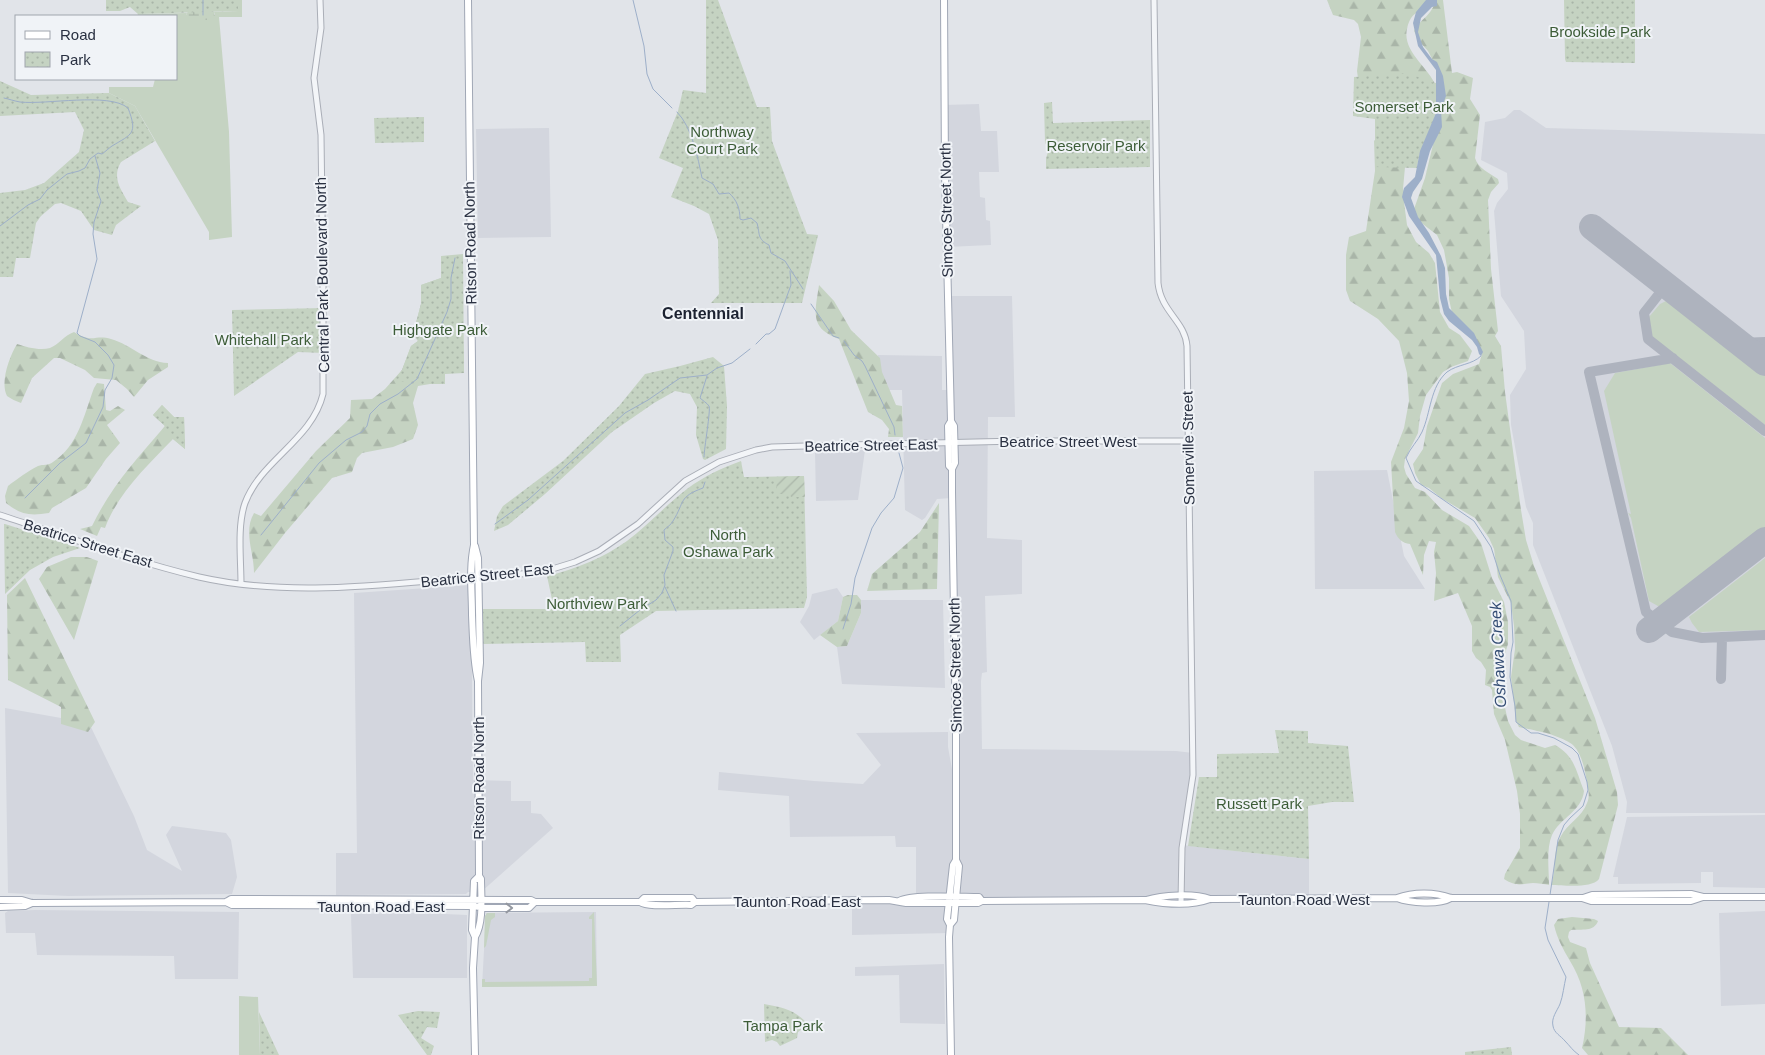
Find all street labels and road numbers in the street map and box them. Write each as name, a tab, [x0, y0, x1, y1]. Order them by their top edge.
street label: Simcoe Street North	[936, 142, 956, 278]
street label: Central Park Boulevard North	[312, 177, 332, 373]
street label: Ritson Road North	[460, 181, 480, 305]
street label: Somerville Street	[1178, 390, 1197, 505]
street label: Beatrice Street West	[999, 433, 1137, 450]
street label: Beatrice Street East	[804, 435, 939, 455]
street label: Beatrice Street East	[22, 515, 155, 571]
street label: Beatrice Street East	[420, 559, 555, 590]
street label: Simcoe Street North	[945, 597, 965, 733]
street label: Ritson Road North	[470, 716, 487, 840]
street label: Taunton Road West	[1238, 891, 1371, 908]
street label: Taunton Road East	[733, 893, 862, 910]
street label: Taunton Road East	[317, 898, 446, 915]

